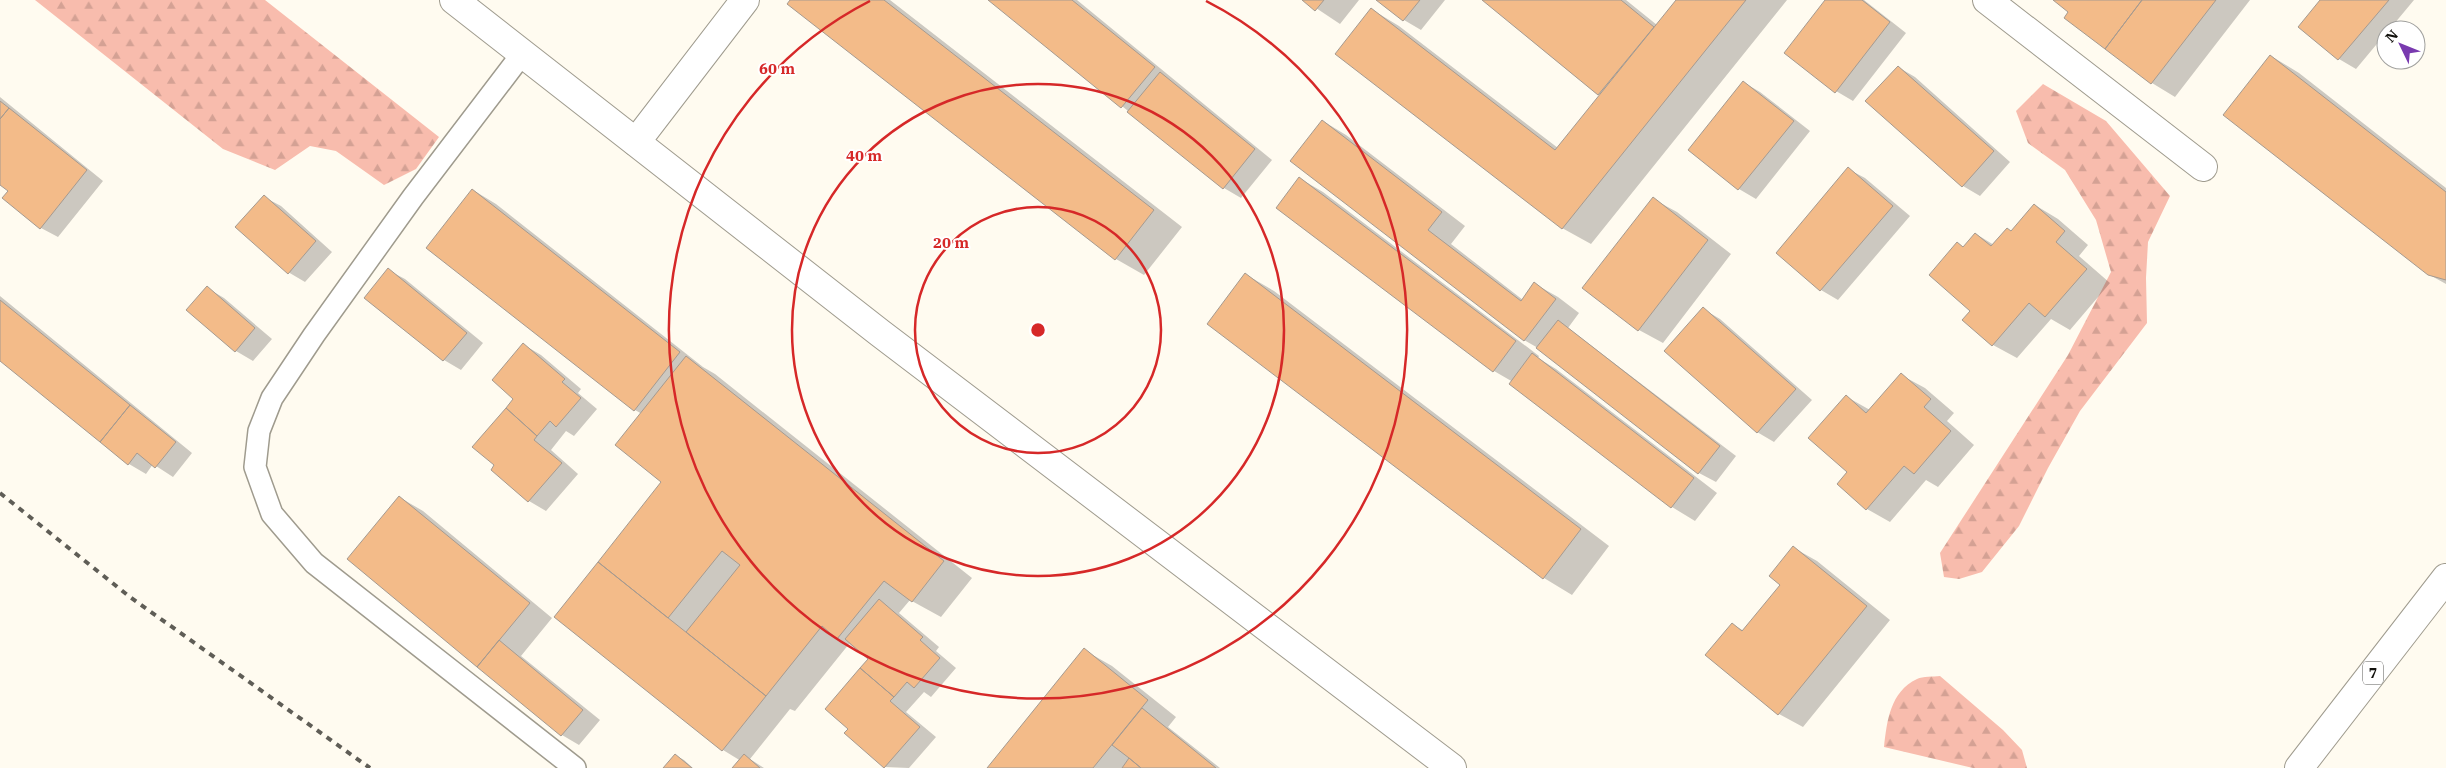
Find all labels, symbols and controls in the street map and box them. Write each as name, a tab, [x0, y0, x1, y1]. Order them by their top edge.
north arrow	[2376, 20, 2426, 70]
text: N	[2381, 26, 2402, 46]
text: 60 m	[759, 59, 795, 78]
text: 40 m	[846, 146, 882, 165]
text: 20 m	[933, 233, 969, 252]
centre of rings	[1029, 321, 1047, 339]
road number: 7	[2363, 661, 2383, 684]

